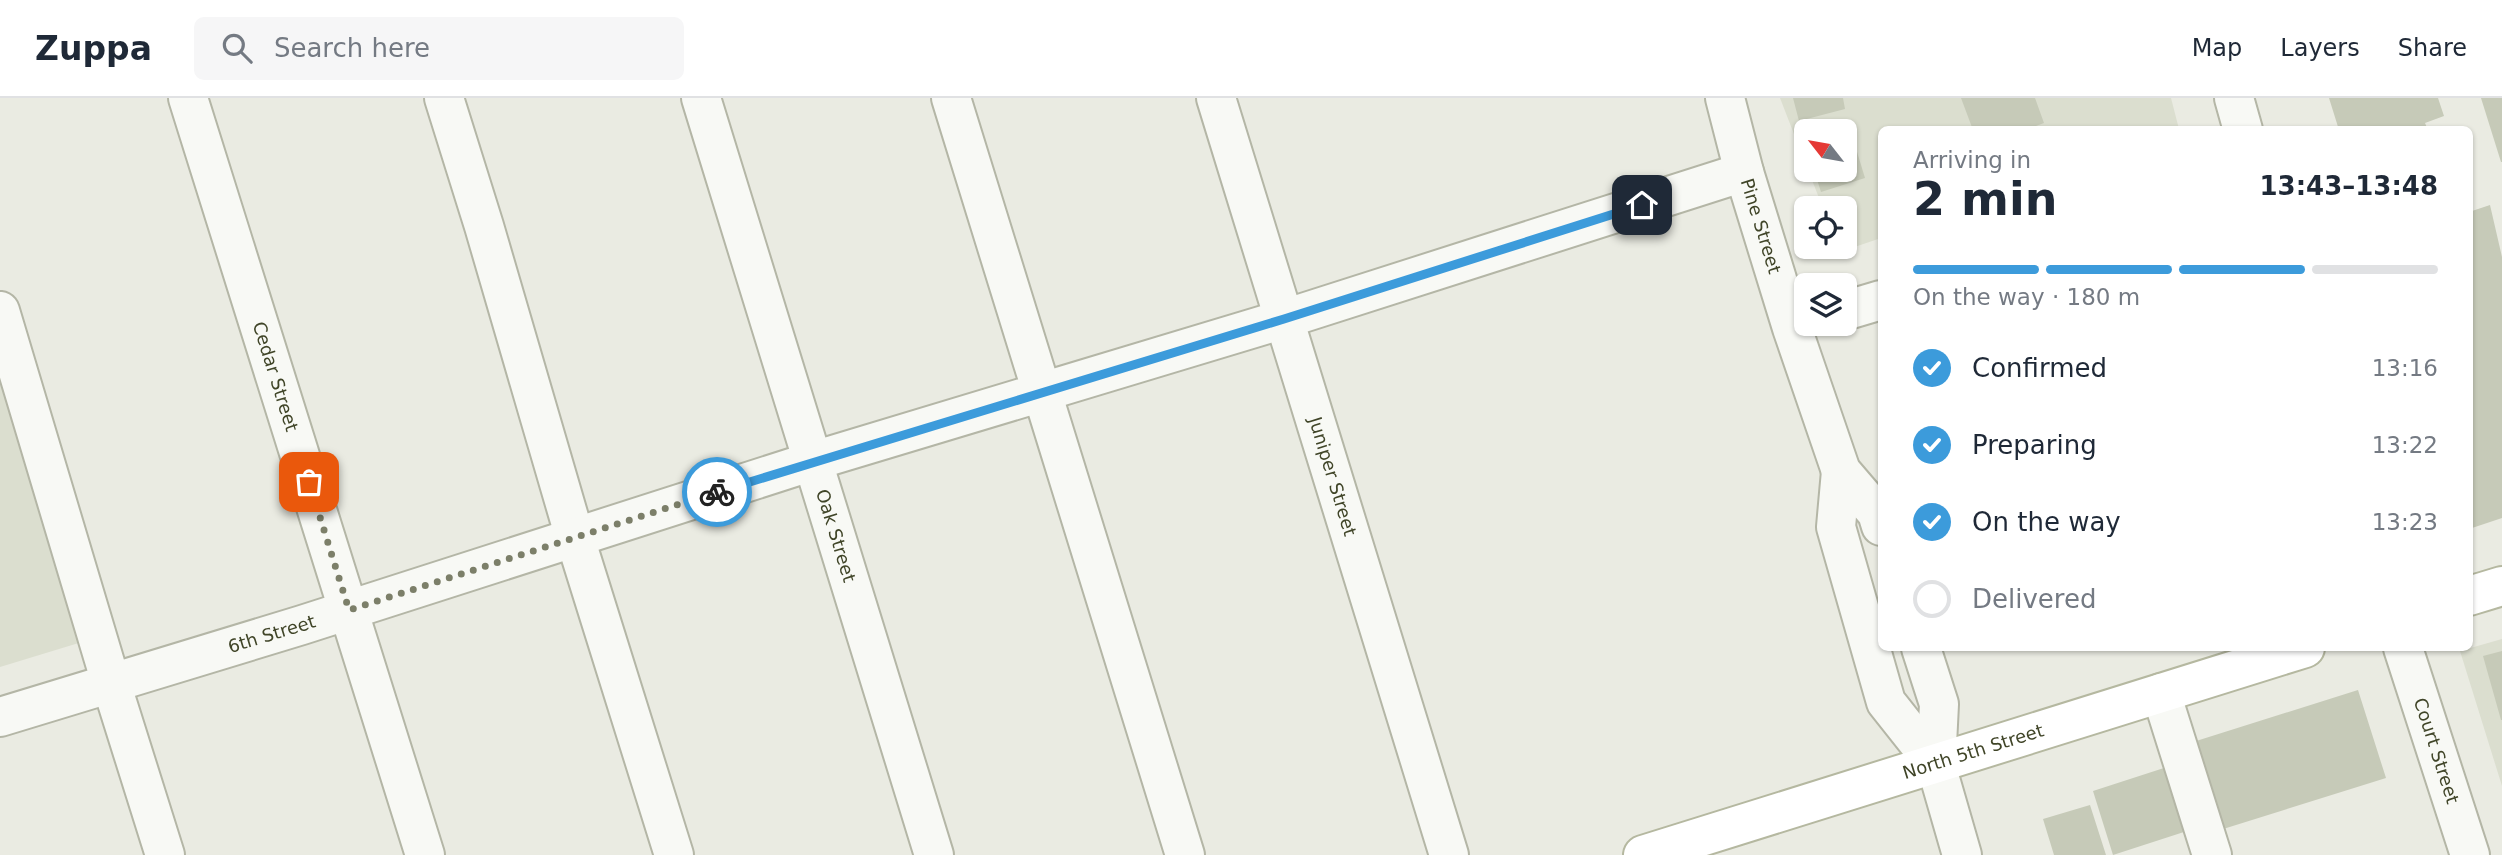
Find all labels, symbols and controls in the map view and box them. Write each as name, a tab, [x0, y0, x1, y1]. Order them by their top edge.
search box	[194, 17, 684, 80]
text: Zuppa	[35, 29, 152, 68]
icon: search	[218, 29, 256, 67]
text: Search here	[274, 33, 430, 63]
text: Map	[2192, 34, 2242, 62]
text: Layers	[2280, 34, 2360, 62]
text: Share	[2398, 34, 2467, 62]
north arrow	[1794, 119, 1857, 182]
map controls	[1794, 119, 1857, 336]
text: Arriving in	[1913, 147, 2031, 173]
text: 13:43–13:48	[2259, 171, 2438, 201]
text: 2 min	[1913, 172, 2057, 226]
pin	[1612, 175, 1672, 235]
street label: Pine Street	[1737, 176, 1786, 276]
icon: home	[1623, 186, 1661, 224]
button: locate	[1794, 196, 1857, 259]
button: layers	[1794, 273, 1857, 336]
text: On the way · 180 m	[1913, 284, 2140, 310]
street label: Cedar Street	[249, 319, 303, 434]
icon: check	[1913, 349, 1951, 387]
text: Confirmed	[1972, 353, 2107, 383]
text: 13:16	[2372, 355, 2438, 381]
street label: Juniper Street	[1304, 413, 1361, 538]
icon: check	[1913, 426, 1951, 464]
text: Preparing	[1972, 430, 2097, 460]
text: 13:22	[2372, 432, 2438, 458]
pin	[279, 452, 339, 512]
courier	[682, 457, 752, 527]
icon: bag	[290, 463, 328, 501]
icon: bike	[698, 473, 736, 511]
street label: Oak Street	[812, 487, 860, 585]
icon: check	[1913, 503, 1951, 541]
text: On the way	[1972, 507, 2121, 537]
text: 13:23	[2372, 509, 2438, 535]
text: Delivered	[1972, 584, 2096, 614]
street label: 6th Street	[225, 610, 318, 657]
street label: Court Street	[2410, 695, 2464, 806]
street label: North 5th Street	[1900, 719, 2046, 783]

